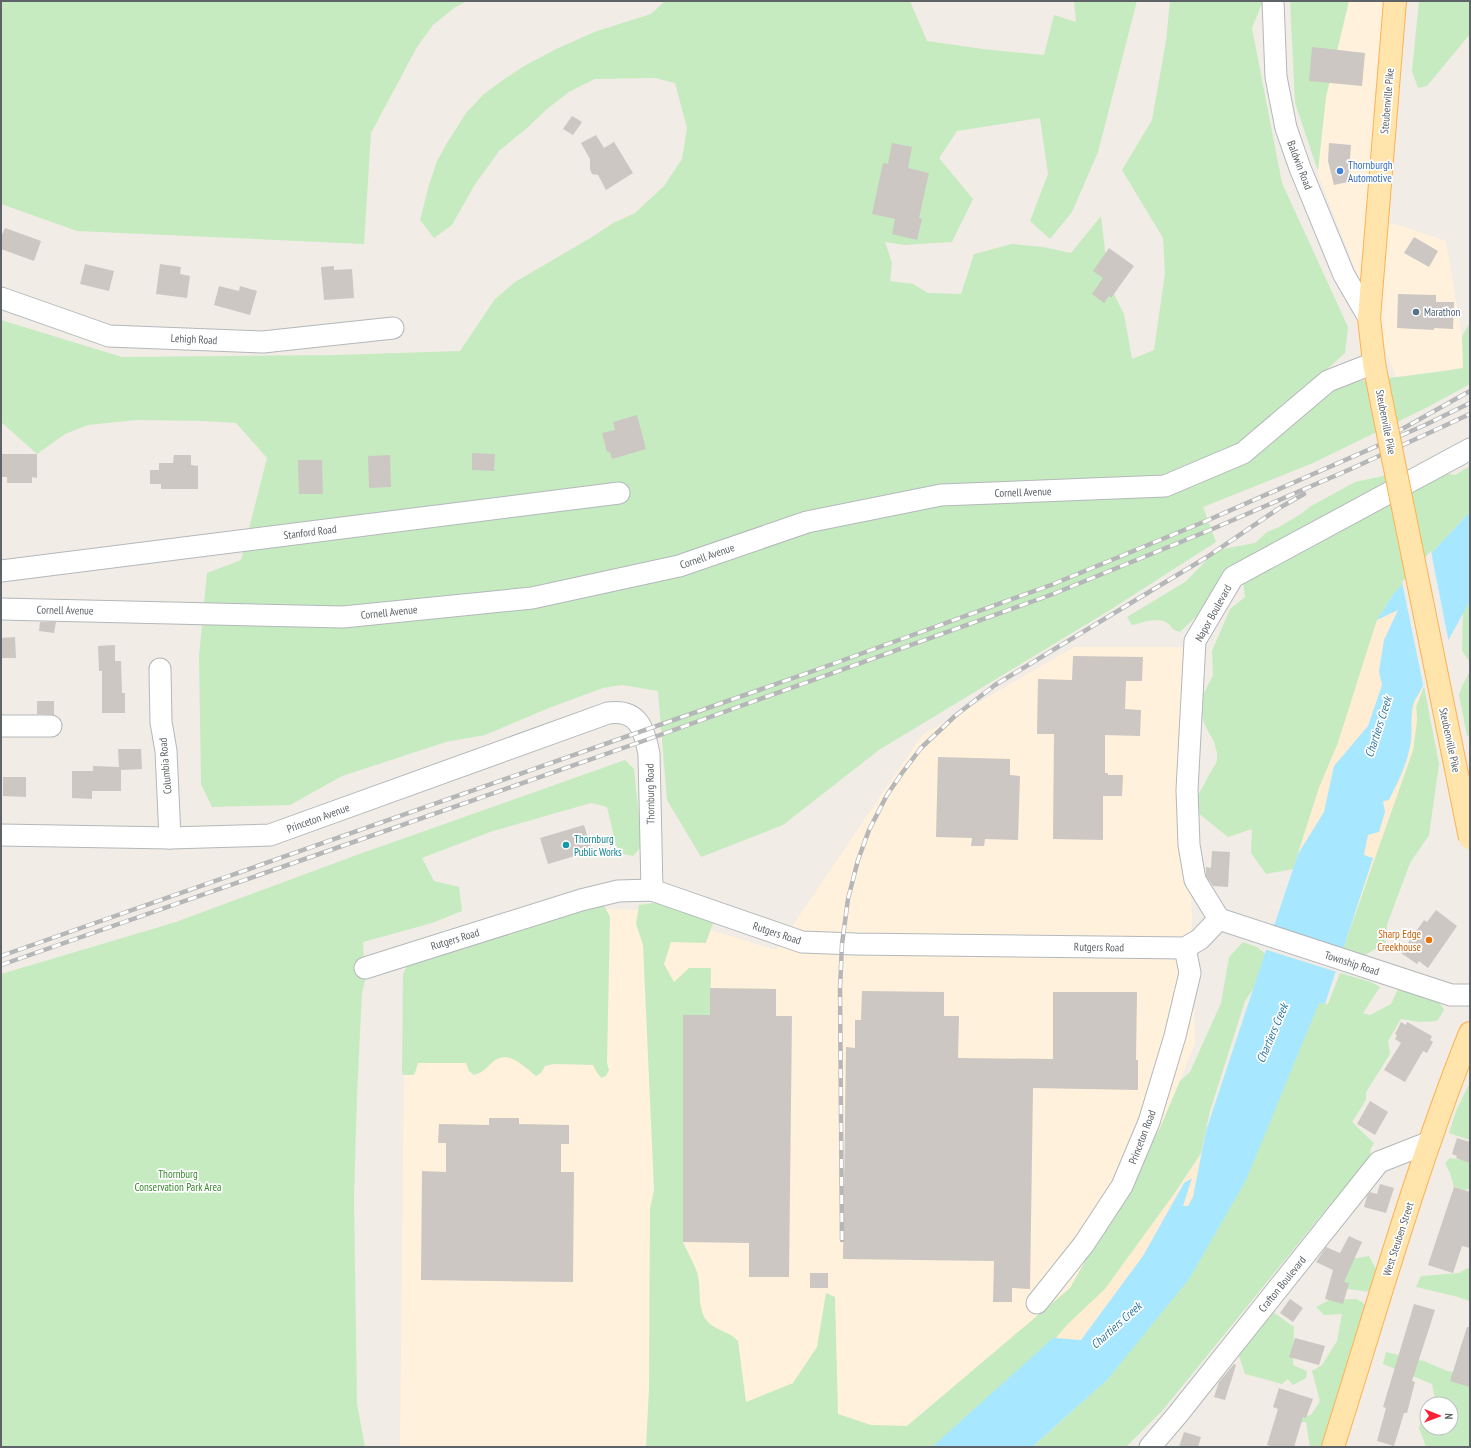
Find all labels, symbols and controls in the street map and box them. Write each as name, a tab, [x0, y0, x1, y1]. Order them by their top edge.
street label: Steubenville Pike	[1377, 67, 1397, 134]
street label: Baldwin Road	[1284, 138, 1316, 192]
place label: Thornburgh Automotive	[1348, 158, 1393, 185]
marker: Thornburgh Automotive	[1335, 166, 1345, 176]
place label: Marathon	[1424, 305, 1460, 319]
marker: Marathon	[1411, 307, 1421, 317]
street label: Lehigh Road	[170, 331, 218, 347]
street label: Steubenville Pike	[1373, 388, 1399, 456]
street label: Cornell Avenue	[994, 484, 1052, 500]
street label: Stanford Road	[283, 522, 338, 542]
street label: Cornell Avenue	[678, 540, 737, 572]
street label: Napor Boulevard	[1192, 582, 1235, 644]
street label: Cornell Avenue	[360, 602, 418, 622]
street label: Cornell Avenue	[36, 603, 94, 618]
water label: Chartiers Creek	[1361, 693, 1395, 759]
street label: Steubenville Pike	[1436, 706, 1464, 774]
street label: Columbia Road	[156, 737, 174, 795]
street label: Thornburg Road	[642, 763, 658, 825]
street label: Princeton Avenue	[285, 800, 352, 836]
place label: Thornburg Public Works	[574, 832, 622, 859]
marker: Thornburg Public Works	[561, 840, 571, 850]
street label: Rutgers Road	[751, 919, 803, 947]
street label: Rutgers Road	[429, 925, 481, 953]
place label: Sharp Edge Creekhouse	[1377, 927, 1421, 954]
marker: Sharp Edge Creekhouse	[1424, 935, 1434, 945]
street label: Rutgers Road	[1074, 940, 1124, 954]
street label: Township Road	[1323, 948, 1381, 978]
water label: Chartiers Creek	[1253, 1000, 1292, 1065]
street label: Princeton Road	[1125, 1108, 1159, 1166]
park label: Thornburg Conservation Park Area	[135, 1167, 221, 1194]
street label: West Steuben Street	[1379, 1200, 1417, 1278]
street label: Crafton Boulevard	[1255, 1253, 1309, 1315]
water label: Chartiers Creek	[1088, 1297, 1145, 1352]
north arrow	[1419, 1396, 1459, 1436]
text: N	[1442, 1413, 1456, 1419]

